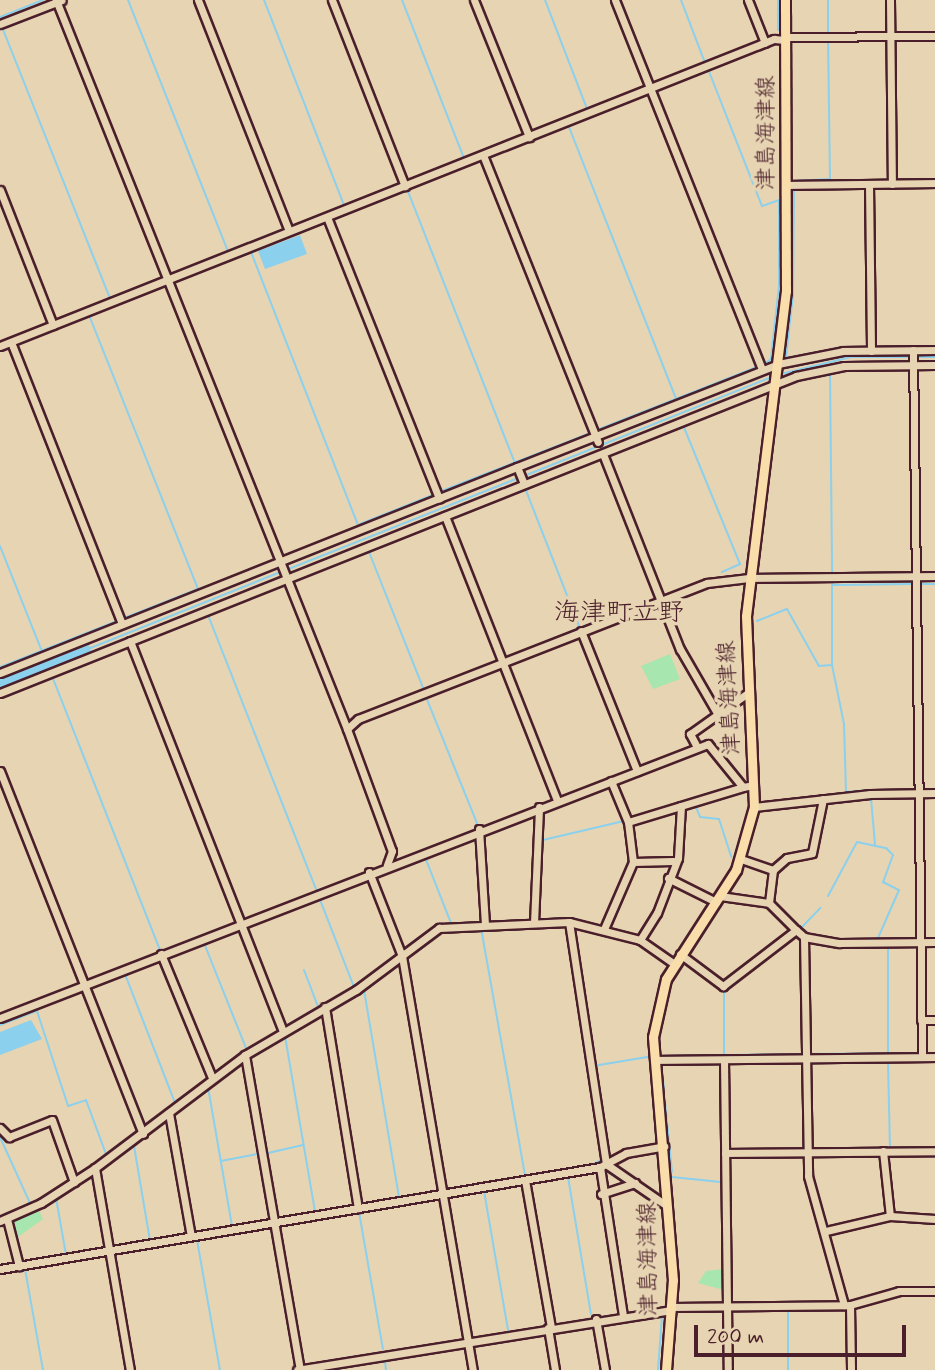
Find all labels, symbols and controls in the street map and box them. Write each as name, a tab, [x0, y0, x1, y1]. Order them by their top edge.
street label: 津島海津線	[753, 76, 781, 190]
district label: 海津町立野	[554, 598, 684, 630]
street label: 津島海津線	[713, 640, 747, 756]
street label: 津島海津線	[634, 1201, 664, 1317]
scale bar	[697, 1310, 909, 1354]
text: 200 m	[707, 1323, 764, 1351]

